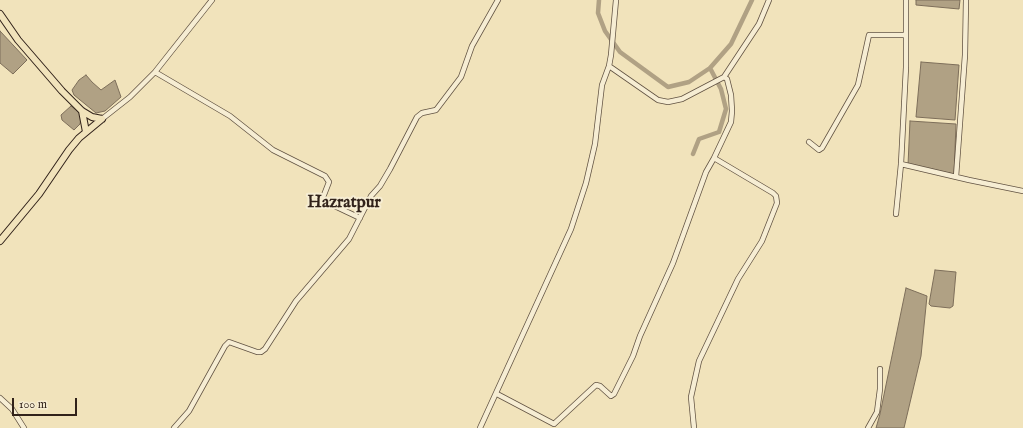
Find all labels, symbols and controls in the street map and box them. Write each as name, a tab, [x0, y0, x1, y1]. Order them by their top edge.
district label: Hazratpur	[307, 194, 381, 214]
scale bar	[14, 390, 79, 416]
text: 100 m	[19, 397, 47, 412]

